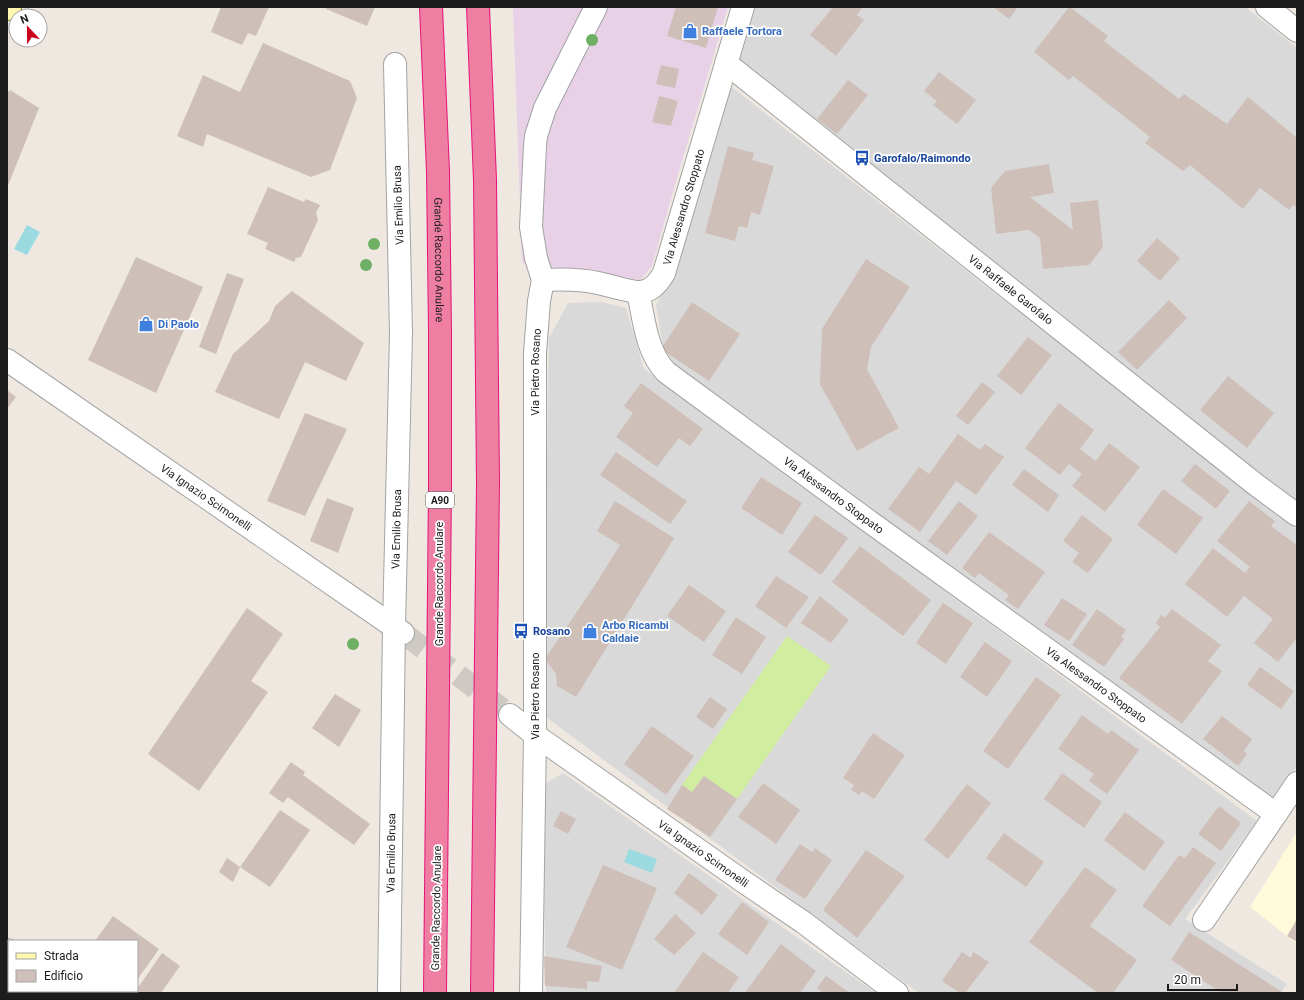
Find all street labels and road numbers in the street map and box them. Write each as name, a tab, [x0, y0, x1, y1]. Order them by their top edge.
street label: Via Alessandro Stoppato	[661, 147, 708, 267]
street label: Via Emilio Brusa	[391, 165, 406, 245]
street label: Grande Raccordo Anulare	[431, 197, 446, 322]
street label: Via Raffaele Garofalo	[966, 253, 1055, 328]
street label: Via Pietro Rosano	[529, 328, 544, 416]
street label: Via Alessandro Stoppato	[781, 455, 886, 537]
street label: Via Ignazio Scimonelli	[158, 462, 254, 534]
street label: Via Emilio Brusa	[389, 489, 404, 569]
road number: A90	[426, 492, 454, 508]
street label: Grande Raccordo Anulare	[433, 522, 446, 646]
street label: Via Alessandro Stoppato	[1043, 645, 1149, 726]
street label: Via Pietro Rosano	[529, 652, 542, 740]
street label: Via Emilio Brusa	[384, 813, 398, 893]
street label: Via Ignazio Scimonelli	[655, 818, 751, 890]
street label: Grande Raccordo Anulare	[429, 845, 444, 970]

